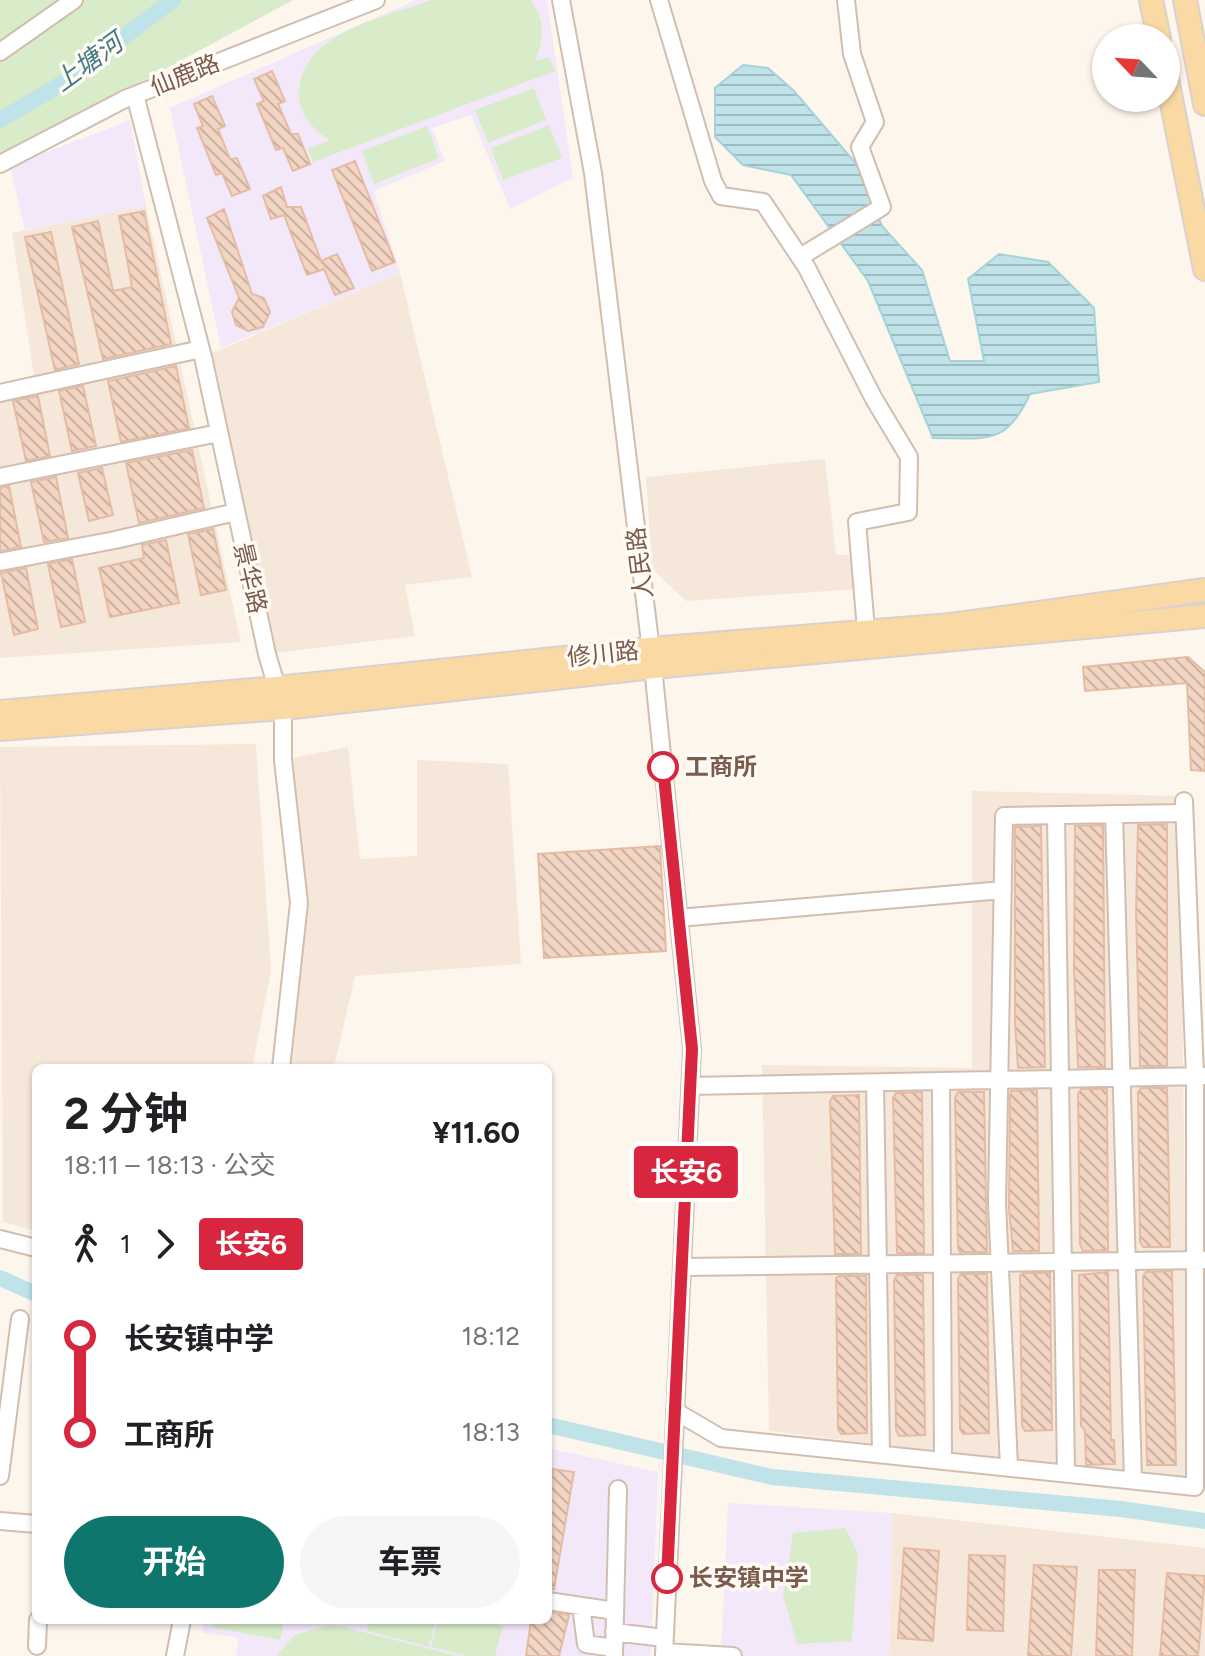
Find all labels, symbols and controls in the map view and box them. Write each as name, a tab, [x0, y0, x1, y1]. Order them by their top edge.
water label: 上塘河	[47, 23, 133, 98]
north arrow	[1092, 24, 1180, 112]
map controls	[1092, 24, 1180, 112]
street label: 仙鹿路	[146, 48, 224, 101]
street label: 人民路	[621, 526, 658, 601]
street label: 景华路	[228, 540, 273, 616]
street label: 修川路	[566, 635, 640, 672]
marker: 工商所	[648, 752, 678, 782]
place label: 工商所	[685, 752, 757, 781]
text: 2 分钟	[64, 1087, 188, 1140]
text: ¥11.60	[433, 1114, 520, 1151]
line badge: 长安6	[640, 1146, 732, 1198]
text: 18:11 – 18:13 · 公交	[64, 1149, 276, 1181]
text: 长安6	[650, 1155, 722, 1189]
icon: walk	[64, 1222, 108, 1266]
icon: forward	[143, 1222, 187, 1266]
text: 长安6	[215, 1227, 287, 1261]
text: 1	[120, 1228, 131, 1260]
text: 长安镇中学	[124, 1320, 274, 1357]
text: 18:12	[461, 1320, 520, 1352]
text: 工商所	[124, 1416, 214, 1453]
text: 18:13	[462, 1416, 520, 1448]
button: 开始	[64, 1516, 284, 1608]
button: 车票	[300, 1516, 520, 1608]
marker: 长安镇中学	[652, 1563, 682, 1593]
place label: 长安镇中学	[689, 1563, 809, 1592]

